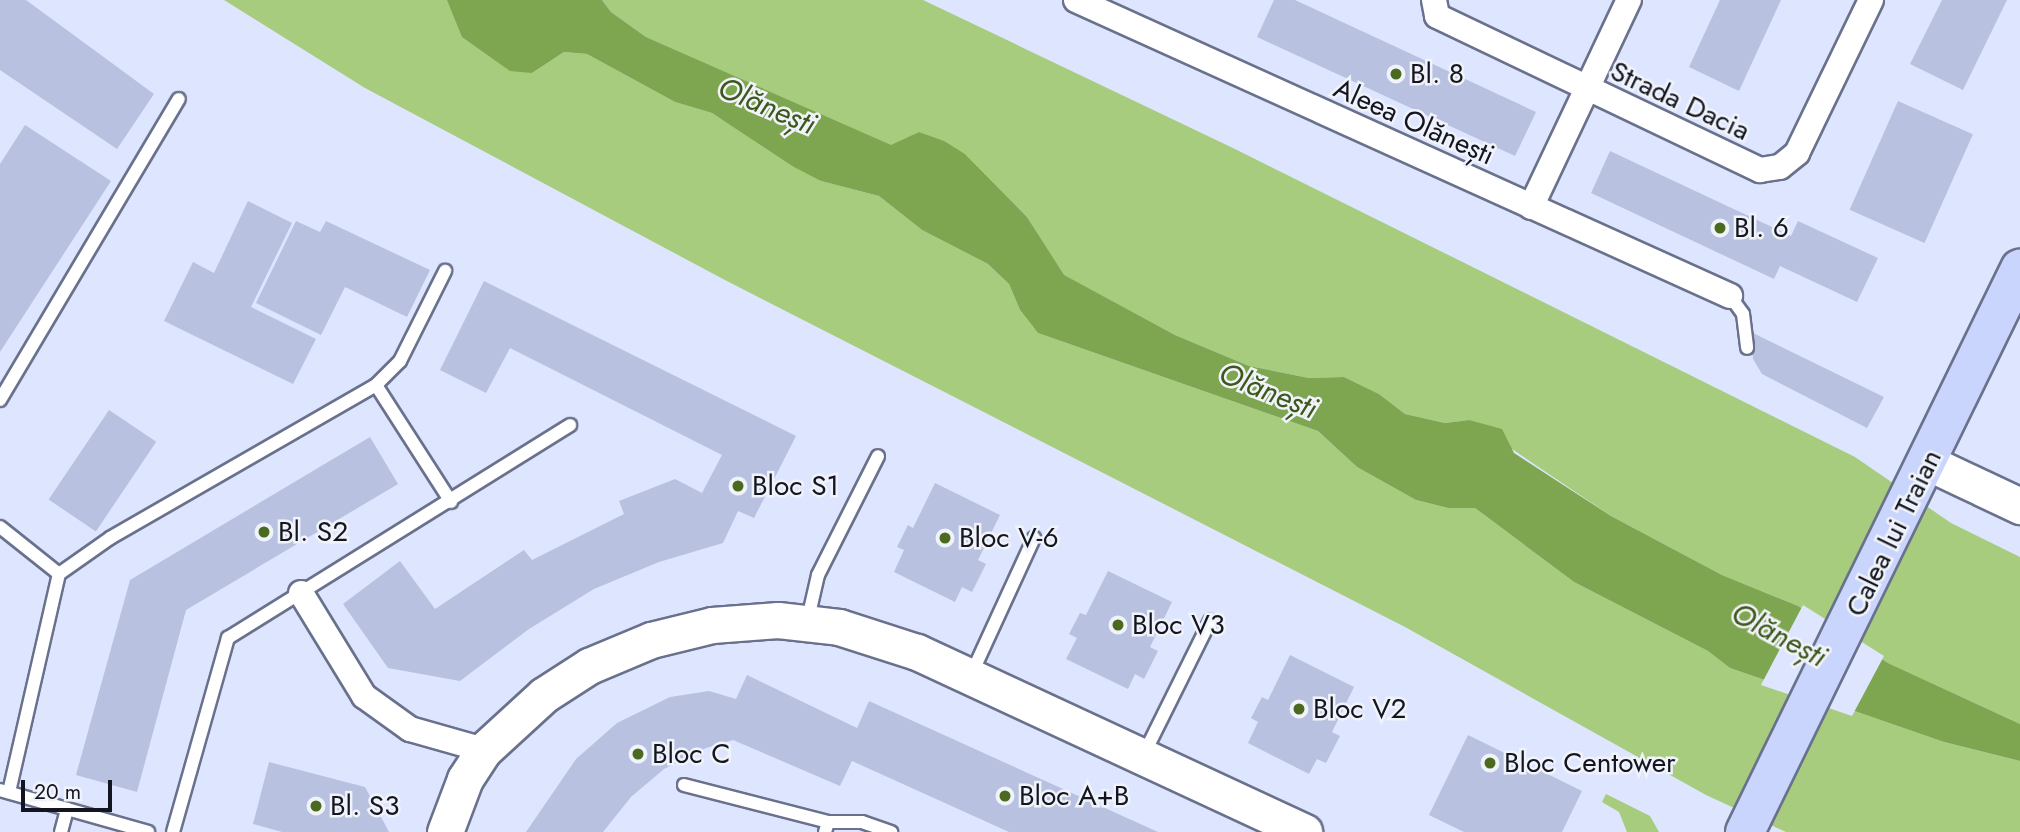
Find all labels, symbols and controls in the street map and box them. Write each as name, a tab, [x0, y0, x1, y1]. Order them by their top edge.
street label: Strada Dacia	[1605, 54, 1755, 148]
place label: Bl. 8	[1410, 57, 1464, 91]
marker: Bl. 8	[1388, 66, 1404, 82]
water label: Olănești	[713, 69, 821, 143]
street label: Aleea Olănești	[1329, 72, 1499, 172]
place label: Bl. 6	[1734, 211, 1789, 245]
marker: Bl. 6	[1712, 220, 1728, 236]
water label: Olănești	[1214, 355, 1322, 427]
street label: Calea lui Traian	[1839, 444, 1949, 622]
place label: Bloc S1	[752, 469, 839, 503]
marker: Bloc S1	[730, 478, 746, 494]
place label: Bl. S2	[278, 515, 348, 549]
place label: Bloc V-6	[959, 521, 1059, 555]
marker: Bl. S2	[256, 524, 272, 540]
marker: Bloc V-6	[937, 530, 953, 546]
water label: Olănești	[1725, 595, 1833, 675]
place label: Bloc V3	[1132, 608, 1225, 642]
marker: Bloc V3	[1110, 617, 1126, 633]
place label: Bloc V2	[1313, 692, 1407, 726]
marker: Bloc V2	[1291, 701, 1307, 717]
place label: Bloc C	[652, 737, 730, 771]
marker: Bloc C	[630, 746, 646, 762]
place label: Bloc Centower	[1504, 746, 1676, 780]
marker: Bloc Centower	[1482, 755, 1498, 771]
scale bar	[24, 766, 116, 810]
text: 20 m	[34, 777, 81, 807]
place label: Bloc A+B	[1019, 779, 1129, 813]
marker: Bloc A+B	[997, 788, 1013, 804]
place label: Bl. S3	[330, 789, 399, 823]
marker: Bl. S3	[308, 798, 324, 814]

